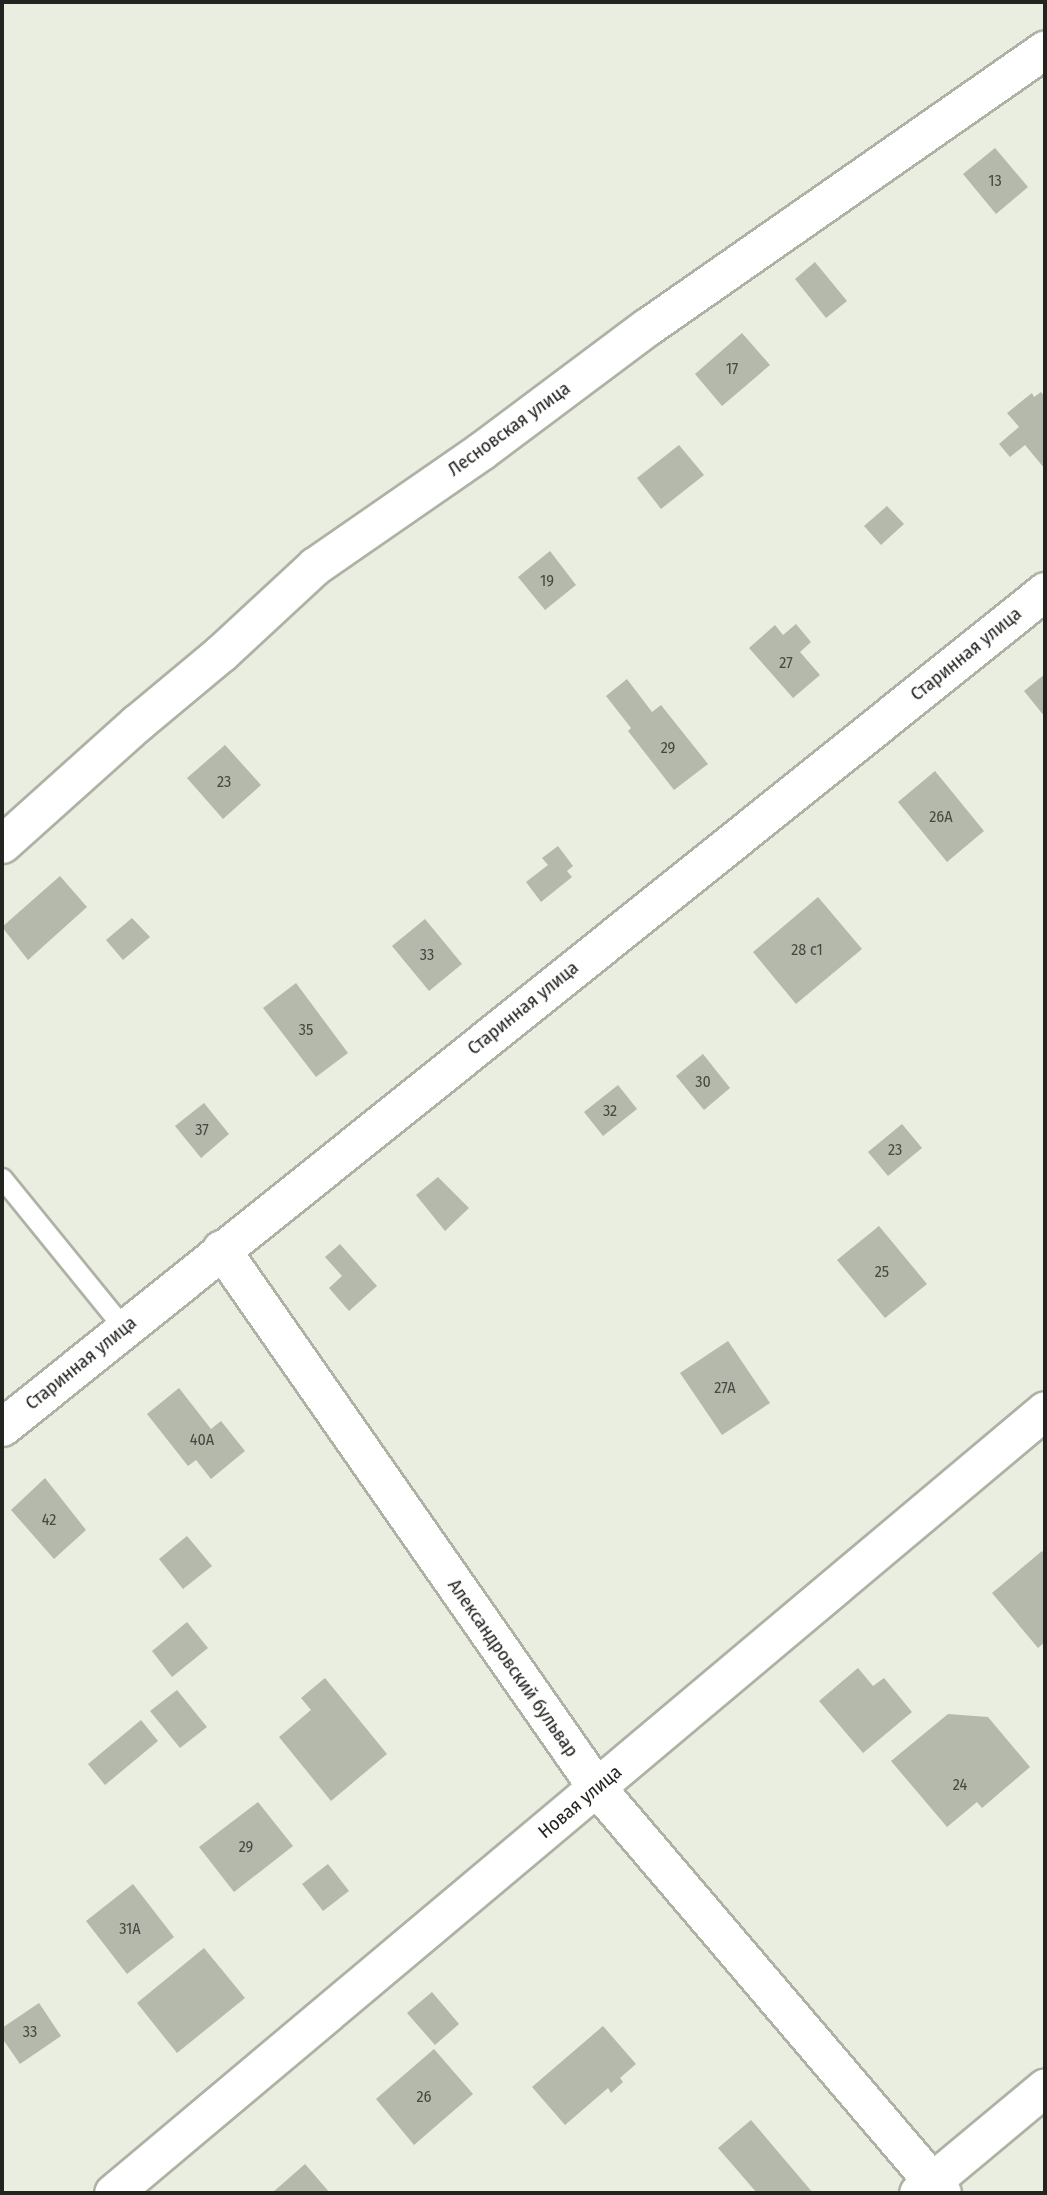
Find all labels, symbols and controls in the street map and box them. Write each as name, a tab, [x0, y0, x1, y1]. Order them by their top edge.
house number: 13	[988, 171, 1002, 191]
house number: 17	[726, 359, 738, 379]
street label: Лесновская улица	[443, 377, 575, 481]
house number: 19	[540, 571, 554, 591]
street label: Старинная улица	[906, 602, 1026, 706]
house number: 27	[779, 653, 793, 673]
house number: 29	[661, 738, 675, 758]
house number: 23	[217, 772, 231, 792]
house number: 26А	[929, 807, 953, 827]
house number: 28 с1	[791, 940, 823, 960]
house number: 33	[420, 945, 434, 965]
street label: Старинная улица	[463, 956, 583, 1060]
house number: 35	[299, 1020, 313, 1040]
house number: 30	[695, 1072, 711, 1092]
house number: 32	[603, 1101, 617, 1121]
house number: 37	[195, 1120, 209, 1140]
house number: 23	[888, 1140, 902, 1160]
house number: 25	[875, 1262, 889, 1282]
street label: Старинная улица	[21, 1311, 141, 1415]
house number: 27А	[714, 1378, 736, 1398]
house number: 40А	[190, 1430, 214, 1450]
house number: 42	[42, 1510, 56, 1530]
street label: Александровский бульвар	[443, 1575, 583, 1761]
street label: Новая улица	[534, 1761, 626, 1843]
house number: 24	[953, 1775, 967, 1795]
house number: 29	[239, 1837, 253, 1857]
house number: 31А	[119, 1919, 141, 1939]
house number: 33	[23, 2022, 37, 2042]
house number: 26	[417, 2087, 431, 2107]

